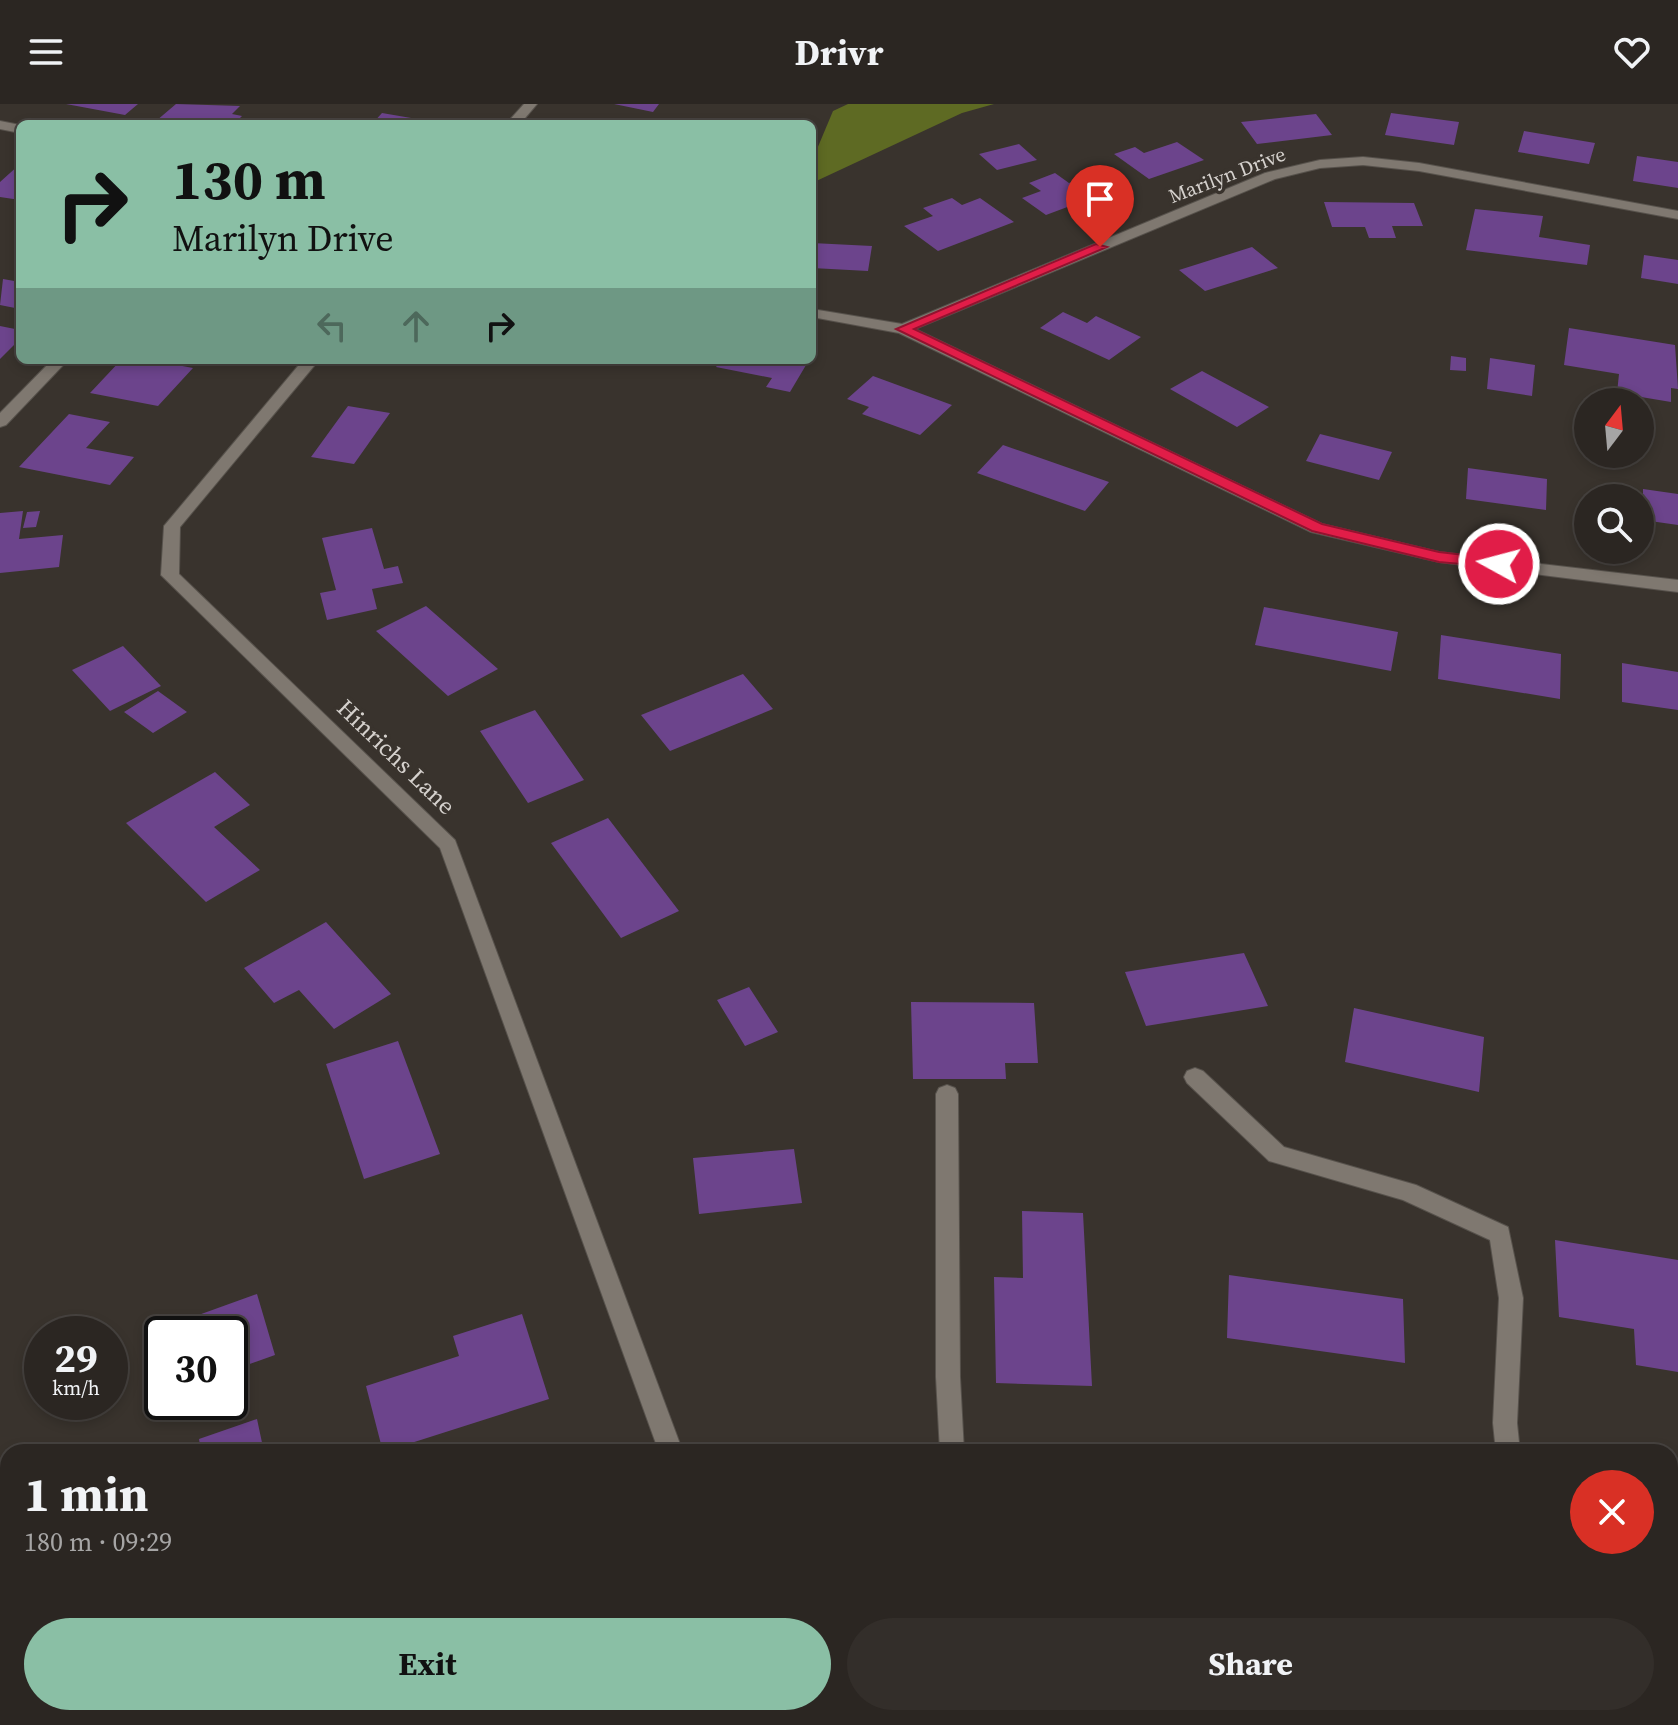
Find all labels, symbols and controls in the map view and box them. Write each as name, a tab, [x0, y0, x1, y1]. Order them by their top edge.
text: Drivr	[795, 28, 883, 77]
icon: menu	[24, 30, 68, 74]
icon: heart	[1610, 30, 1654, 74]
street label: Marilyn Drive	[1165, 140, 1289, 210]
text: 130 m	[172, 141, 326, 218]
icon: right	[40, 152, 144, 256]
pin	[1066, 165, 1134, 247]
icon: arrive	[1078, 177, 1122, 221]
text: Marilyn Drive	[172, 214, 394, 263]
icon: left	[310, 304, 354, 348]
icon: ahead	[394, 304, 438, 348]
icon: right	[478, 304, 522, 348]
north arrow	[1574, 388, 1654, 468]
map controls	[1574, 388, 1654, 564]
button: search	[1574, 484, 1654, 564]
position arrow	[1457, 522, 1541, 606]
street label: Hinrichs Lane	[330, 692, 463, 822]
speed limit sign: 30	[144, 1316, 248, 1420]
text: 29	[54, 1331, 98, 1385]
text: km/h	[52, 1374, 100, 1402]
text: 1 min	[24, 1461, 149, 1527]
button: close	[1570, 1470, 1654, 1554]
text: 180 m · 09:29	[24, 1524, 172, 1560]
button: Exit	[24, 1618, 831, 1710]
button: Share	[847, 1618, 1654, 1710]

